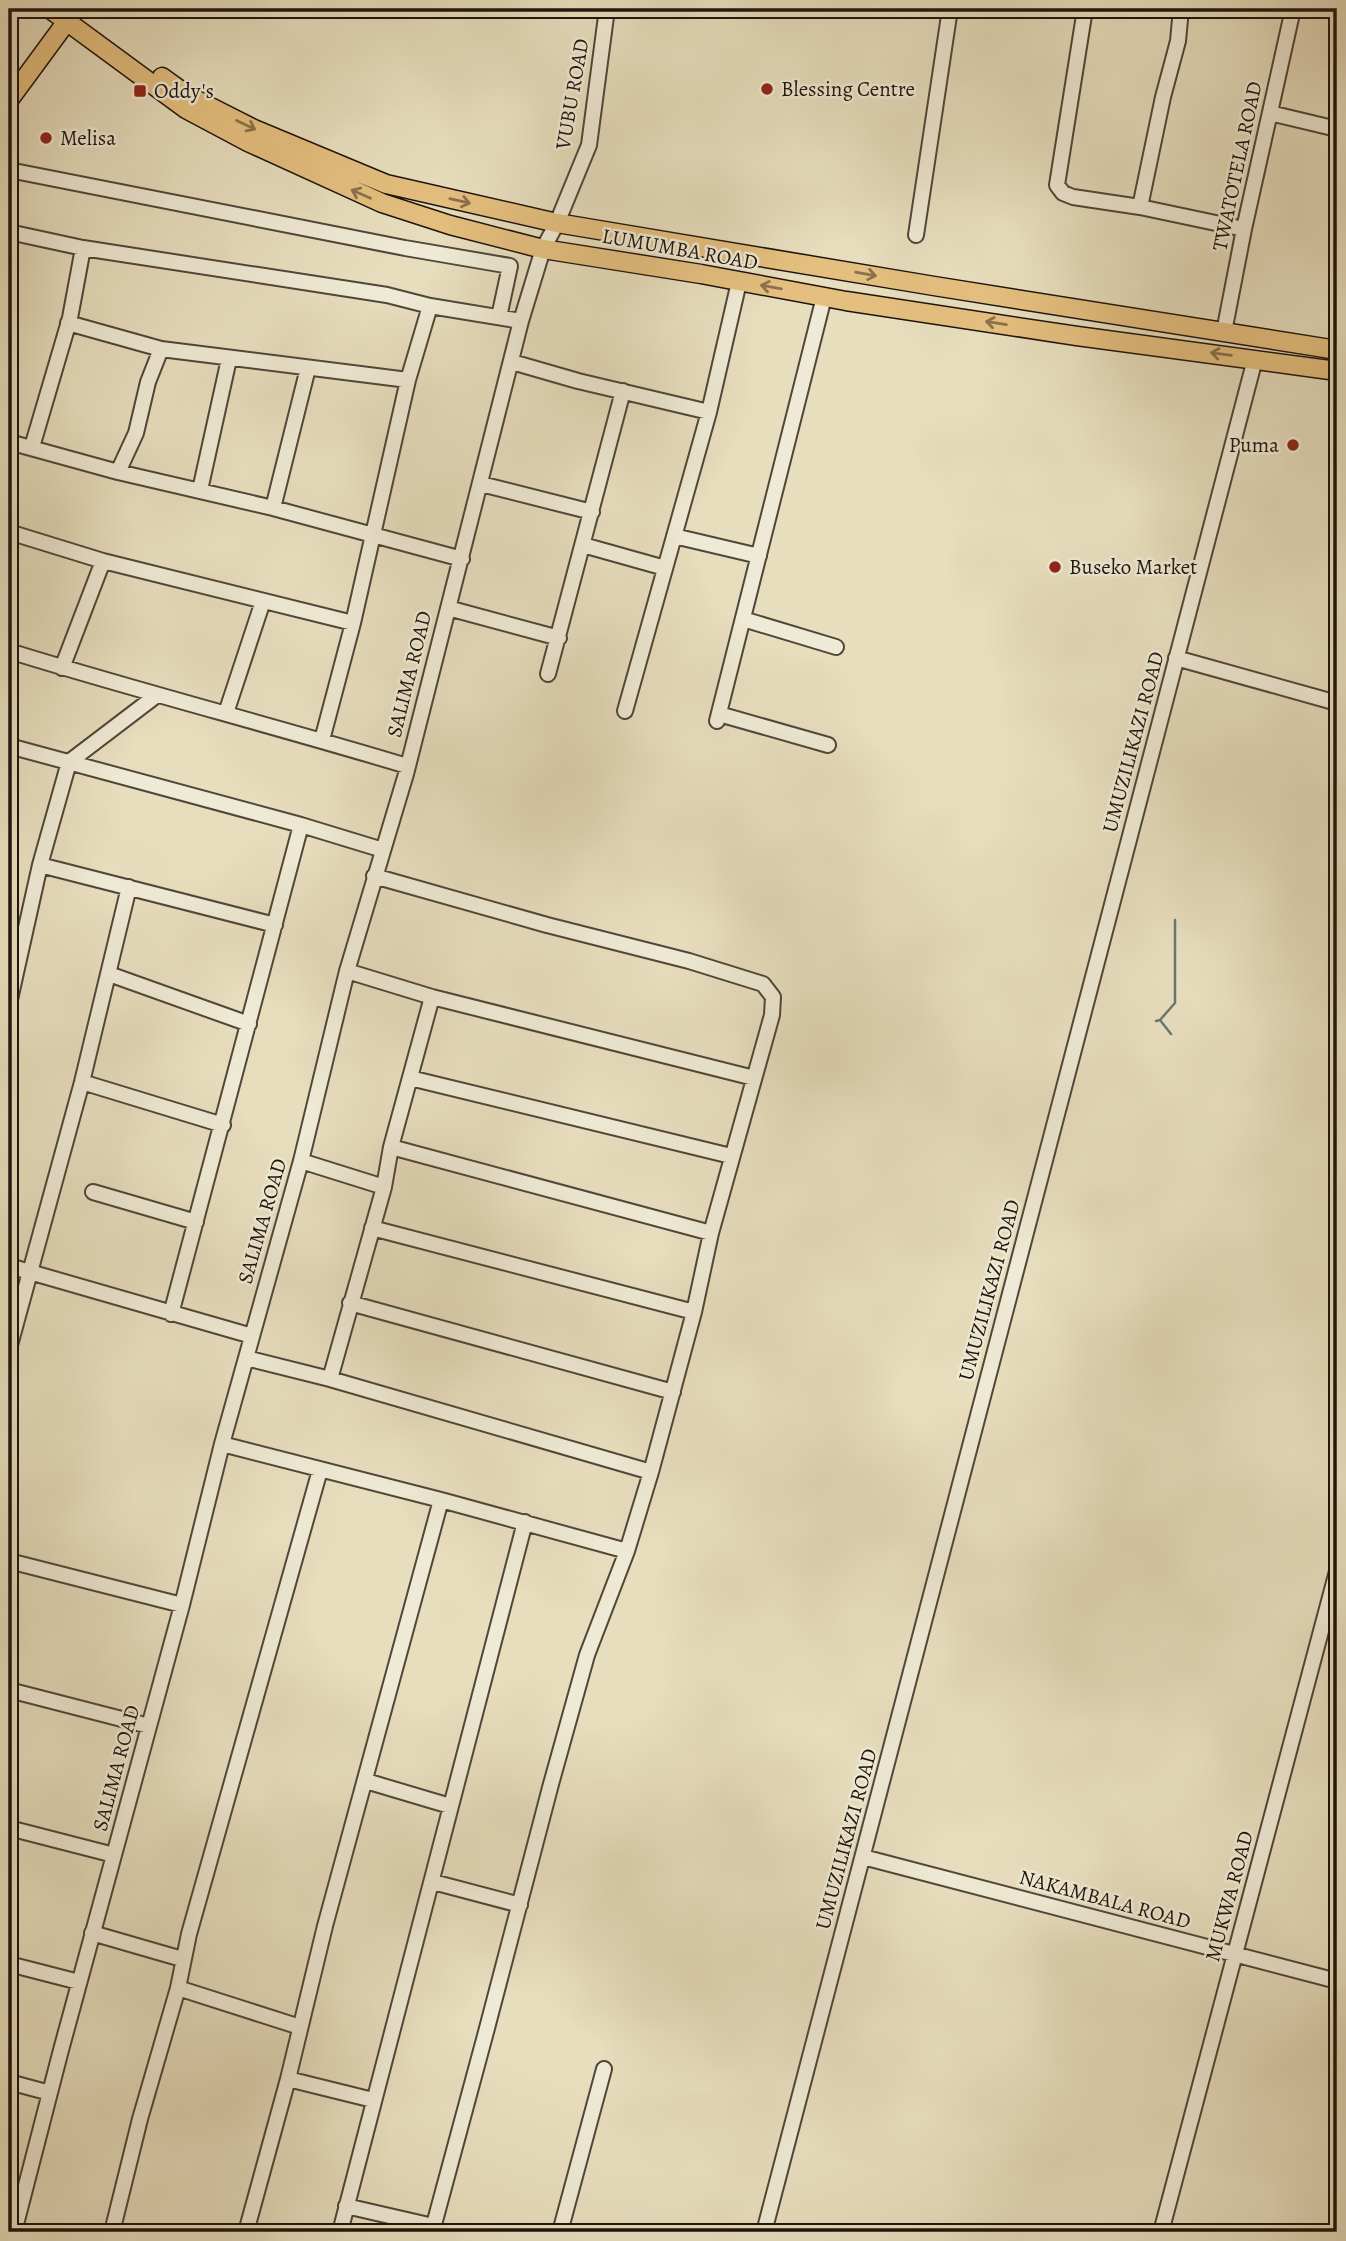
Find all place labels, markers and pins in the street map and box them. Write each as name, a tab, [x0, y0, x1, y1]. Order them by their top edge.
place label: Blessing Centre	[781, 75, 915, 103]
place label: Oddy's	[154, 77, 214, 105]
marker: Blessing Centre	[759, 81, 775, 97]
marker: Oddy's	[132, 83, 148, 99]
place label: Melisa	[60, 124, 116, 152]
marker: Melisa	[38, 130, 54, 146]
place label: Puma	[1229, 431, 1279, 459]
marker: Puma	[1285, 437, 1301, 453]
place label: Buseko Market	[1069, 553, 1197, 581]
marker: Buseko Market	[1047, 559, 1063, 575]

